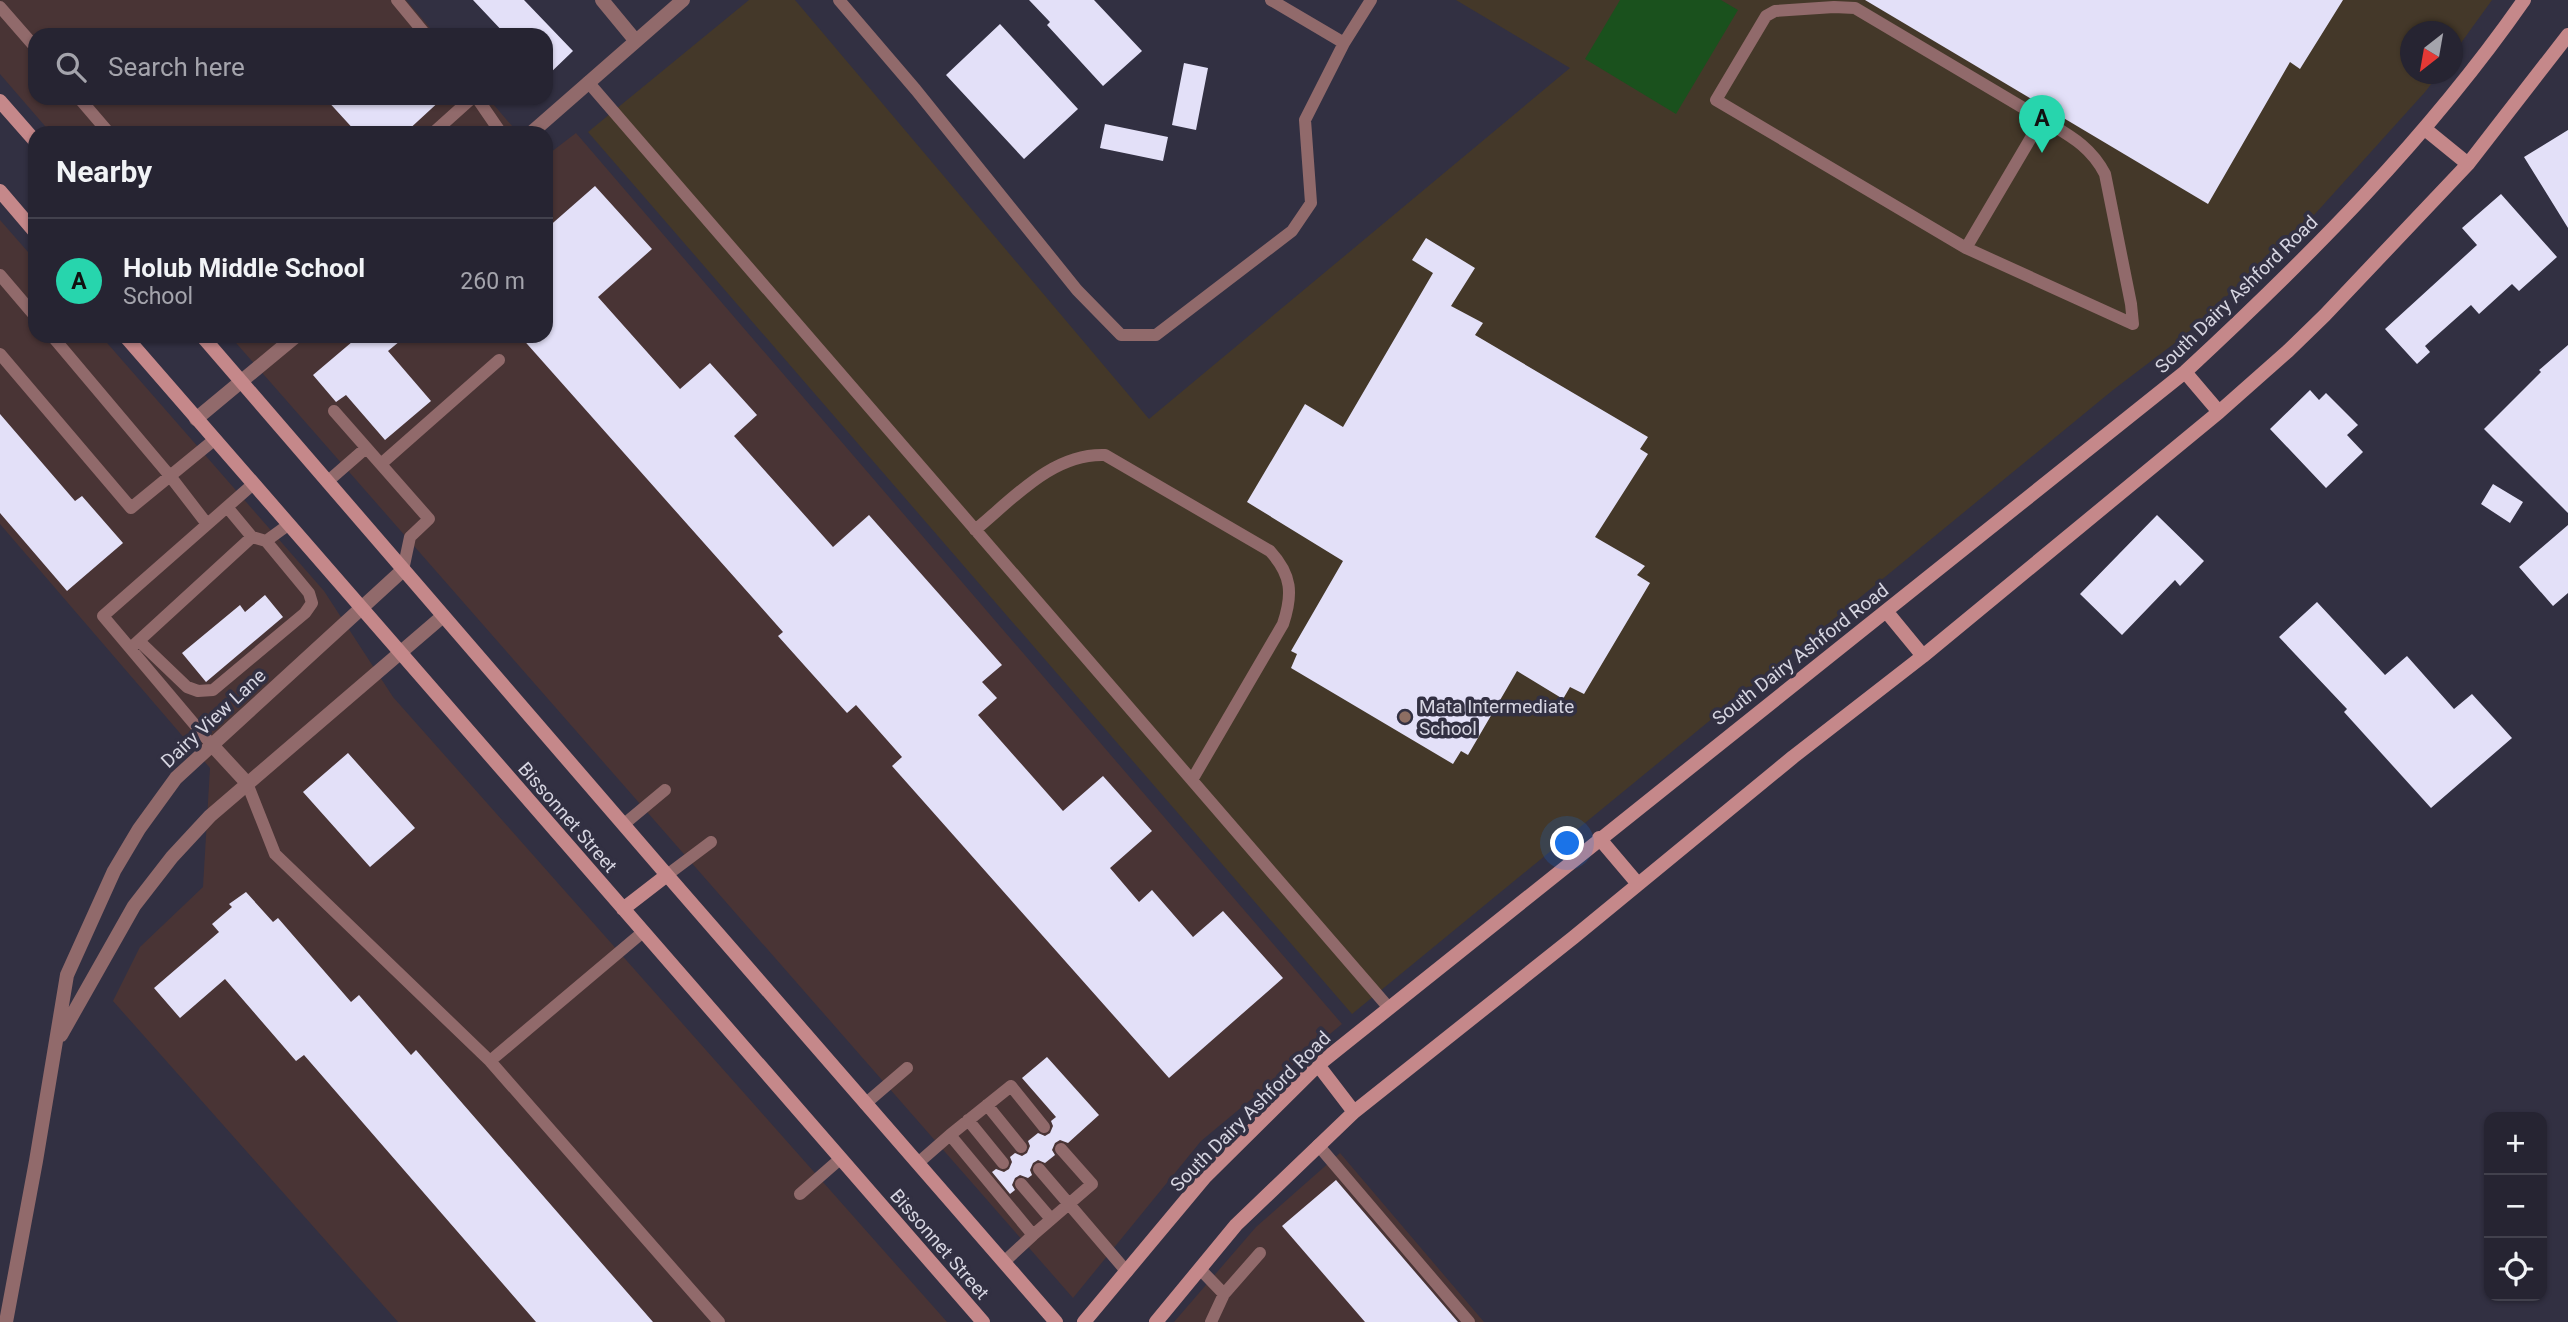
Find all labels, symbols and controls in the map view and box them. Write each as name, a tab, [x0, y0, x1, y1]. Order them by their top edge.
north arrow	[2400, 21, 2463, 84]
search box	[28, 28, 553, 105]
icon: search	[52, 48, 90, 86]
text: Search here	[108, 52, 245, 82]
pin: A	[2019, 95, 2065, 153]
text: Nearby	[56, 154, 152, 189]
street label: South Dairy Ashford Road	[2150, 211, 2322, 378]
text: Holub Middle School	[123, 253, 365, 283]
text: A	[71, 268, 87, 295]
text: 260 m	[460, 268, 525, 295]
text: School	[123, 283, 193, 310]
street label: South Dairy Ashford Road	[1708, 578, 1893, 730]
street label: Dairy View Lane	[156, 664, 270, 773]
place label: Mata Intermediate School	[1419, 695, 1574, 740]
marker: Mata Intermediate School	[1397, 709, 1413, 725]
street label: Bissonnet Street	[513, 757, 622, 877]
your location	[1550, 826, 1584, 860]
street label: South Dairy Ashford Road	[1165, 1026, 1335, 1196]
map controls	[2484, 1112, 2547, 1301]
button: +	[2484, 1112, 2547, 1175]
button: −	[2484, 1175, 2547, 1238]
street label: Bissonnet Street	[885, 1184, 994, 1304]
button: locate	[2484, 1238, 2547, 1301]

